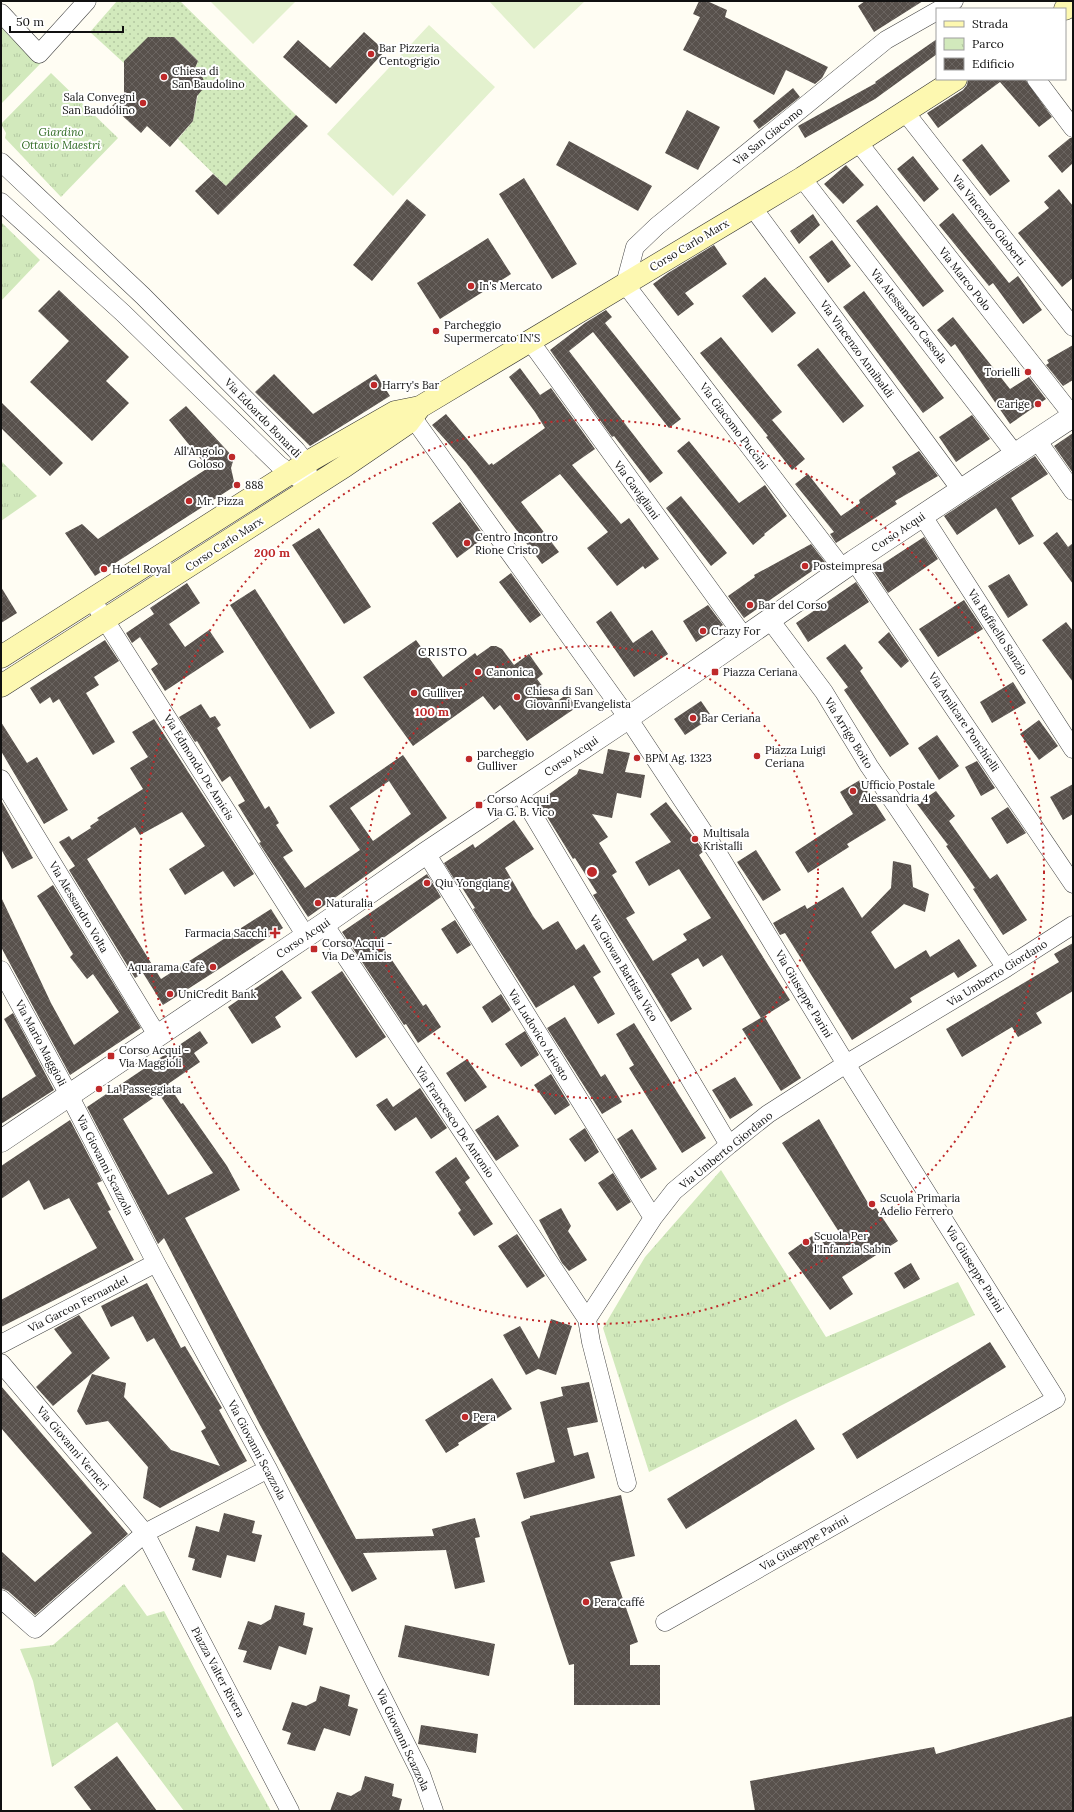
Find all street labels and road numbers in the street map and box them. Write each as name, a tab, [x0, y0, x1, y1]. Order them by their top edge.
street label: Via San Giacomo	[729, 104, 806, 169]
street label: Via Vincenzo Gioberti	[949, 171, 1029, 268]
street label: Corso Carlo Marx	[647, 216, 731, 274]
street label: Via Marco Polo	[935, 244, 994, 314]
street label: Via Alessandro Cassola	[867, 265, 951, 366]
street label: Via Vincenzo Annibaldi	[816, 297, 897, 400]
street label: Via Edoardo Bonardi	[221, 375, 304, 461]
street label: Via Giacomo Puccini	[696, 379, 771, 472]
street label: Via Gavigliani	[610, 457, 663, 522]
street label: Corso Acqui	[868, 509, 928, 555]
street label: Corso Carlo Marx	[182, 514, 266, 574]
street label: Via Raffaello Sanzio	[964, 586, 1031, 678]
street label: Via Amilcare Ponchielli	[925, 669, 1002, 774]
street label: Via Arrigo Boito	[821, 694, 876, 771]
street label: Via Edmondo De Amicis	[160, 711, 237, 822]
street label: Corso Acqui	[541, 733, 601, 779]
street label: Via Alessandro Volta	[46, 858, 112, 955]
street label: Via Giovan Battista Vico	[586, 911, 661, 1024]
street label: Corso Acqui	[273, 915, 333, 961]
street label: Via Umberto Giordano	[943, 936, 1050, 1010]
street label: Via Giuseppe Parini	[772, 947, 836, 1040]
street label: Via Ludovico Ariosto	[505, 986, 573, 1083]
street label: Via Mario Maggioli	[12, 997, 70, 1088]
street label: Via Francesco De Antonio	[412, 1063, 497, 1180]
street label: Via Umberto Giordano	[676, 1108, 775, 1192]
street label: Via Giovanni Scazzola	[73, 1112, 137, 1218]
street label: Via Giuseppe Parini	[942, 1222, 1007, 1315]
street label: Via Garcon Fernandel	[25, 1273, 130, 1336]
street label: Via Giovanni Scazzola	[224, 1397, 289, 1503]
street label: Via Giovanni Verneri	[33, 1403, 112, 1493]
street label: Via Giuseppe Parini	[756, 1512, 851, 1574]
street label: Piazza Valter Rivera	[188, 1624, 248, 1720]
street label: Via Giovanni Scazzola	[373, 1686, 433, 1794]

